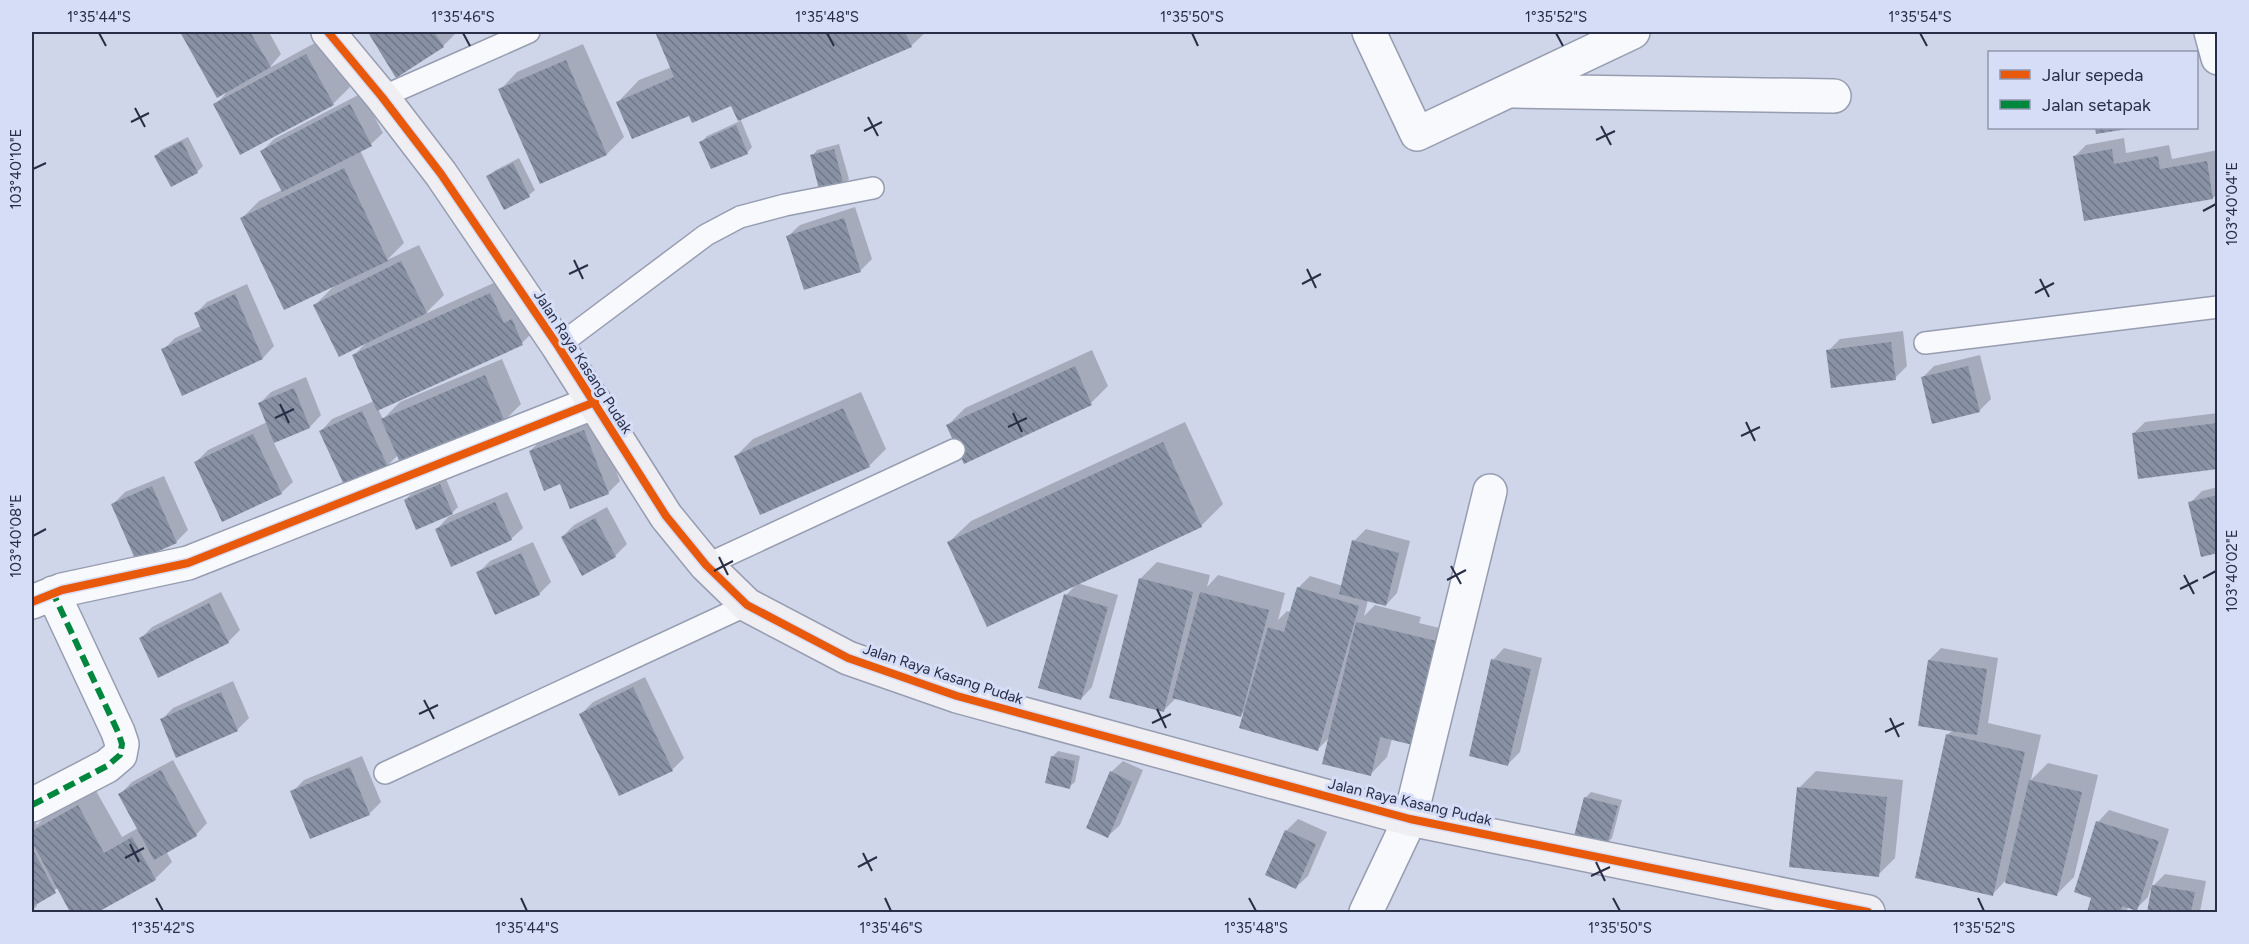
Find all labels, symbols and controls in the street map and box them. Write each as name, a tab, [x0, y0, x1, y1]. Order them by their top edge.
text: 1°35'44"S	[67, 8, 131, 26]
text: 1°35'46"S	[431, 8, 495, 26]
text: 1°35'48"S	[795, 8, 859, 26]
text: 1°35'50"S	[1160, 8, 1224, 26]
text: 1°35'52"S	[1525, 8, 1587, 26]
text: 1°35'54"S	[1888, 8, 1952, 26]
legend	[1988, 51, 2198, 129]
text: Jalur sepeda	[2042, 64, 2143, 86]
text: Jalan setapak	[2042, 94, 2151, 116]
text: 103°40'10"E	[7, 129, 25, 209]
text: 103°40'04"E	[2223, 162, 2241, 246]
street label: Jalan Raya Kasang Pudak	[530, 287, 636, 438]
text: 103°40'08"E	[7, 494, 25, 578]
text: 103°40'02"E	[2223, 529, 2241, 613]
street label: Jalan Raya Kasang Pudak	[861, 640, 1026, 709]
street label: Jalan Raya Kasang Pudak	[1326, 774, 1494, 830]
text: 1°35'42"S	[131, 919, 195, 937]
text: 1°35'44"S	[495, 919, 559, 937]
text: 1°35'46"S	[859, 919, 923, 937]
text: 1°35'48"S	[1224, 919, 1288, 937]
text: 1°35'50"S	[1588, 919, 1652, 937]
text: 1°35'52"S	[1953, 919, 2015, 937]

